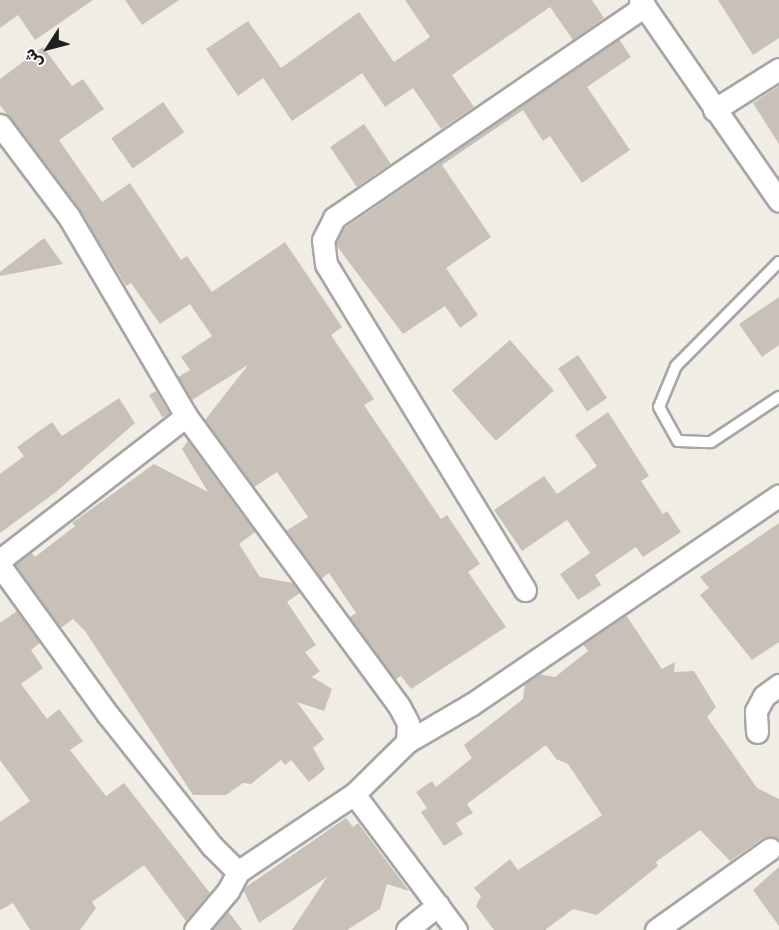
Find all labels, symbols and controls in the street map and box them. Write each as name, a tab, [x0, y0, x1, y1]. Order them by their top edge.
north arrow	[18, 18, 78, 78]
text: ش	[19, 45, 47, 73]

